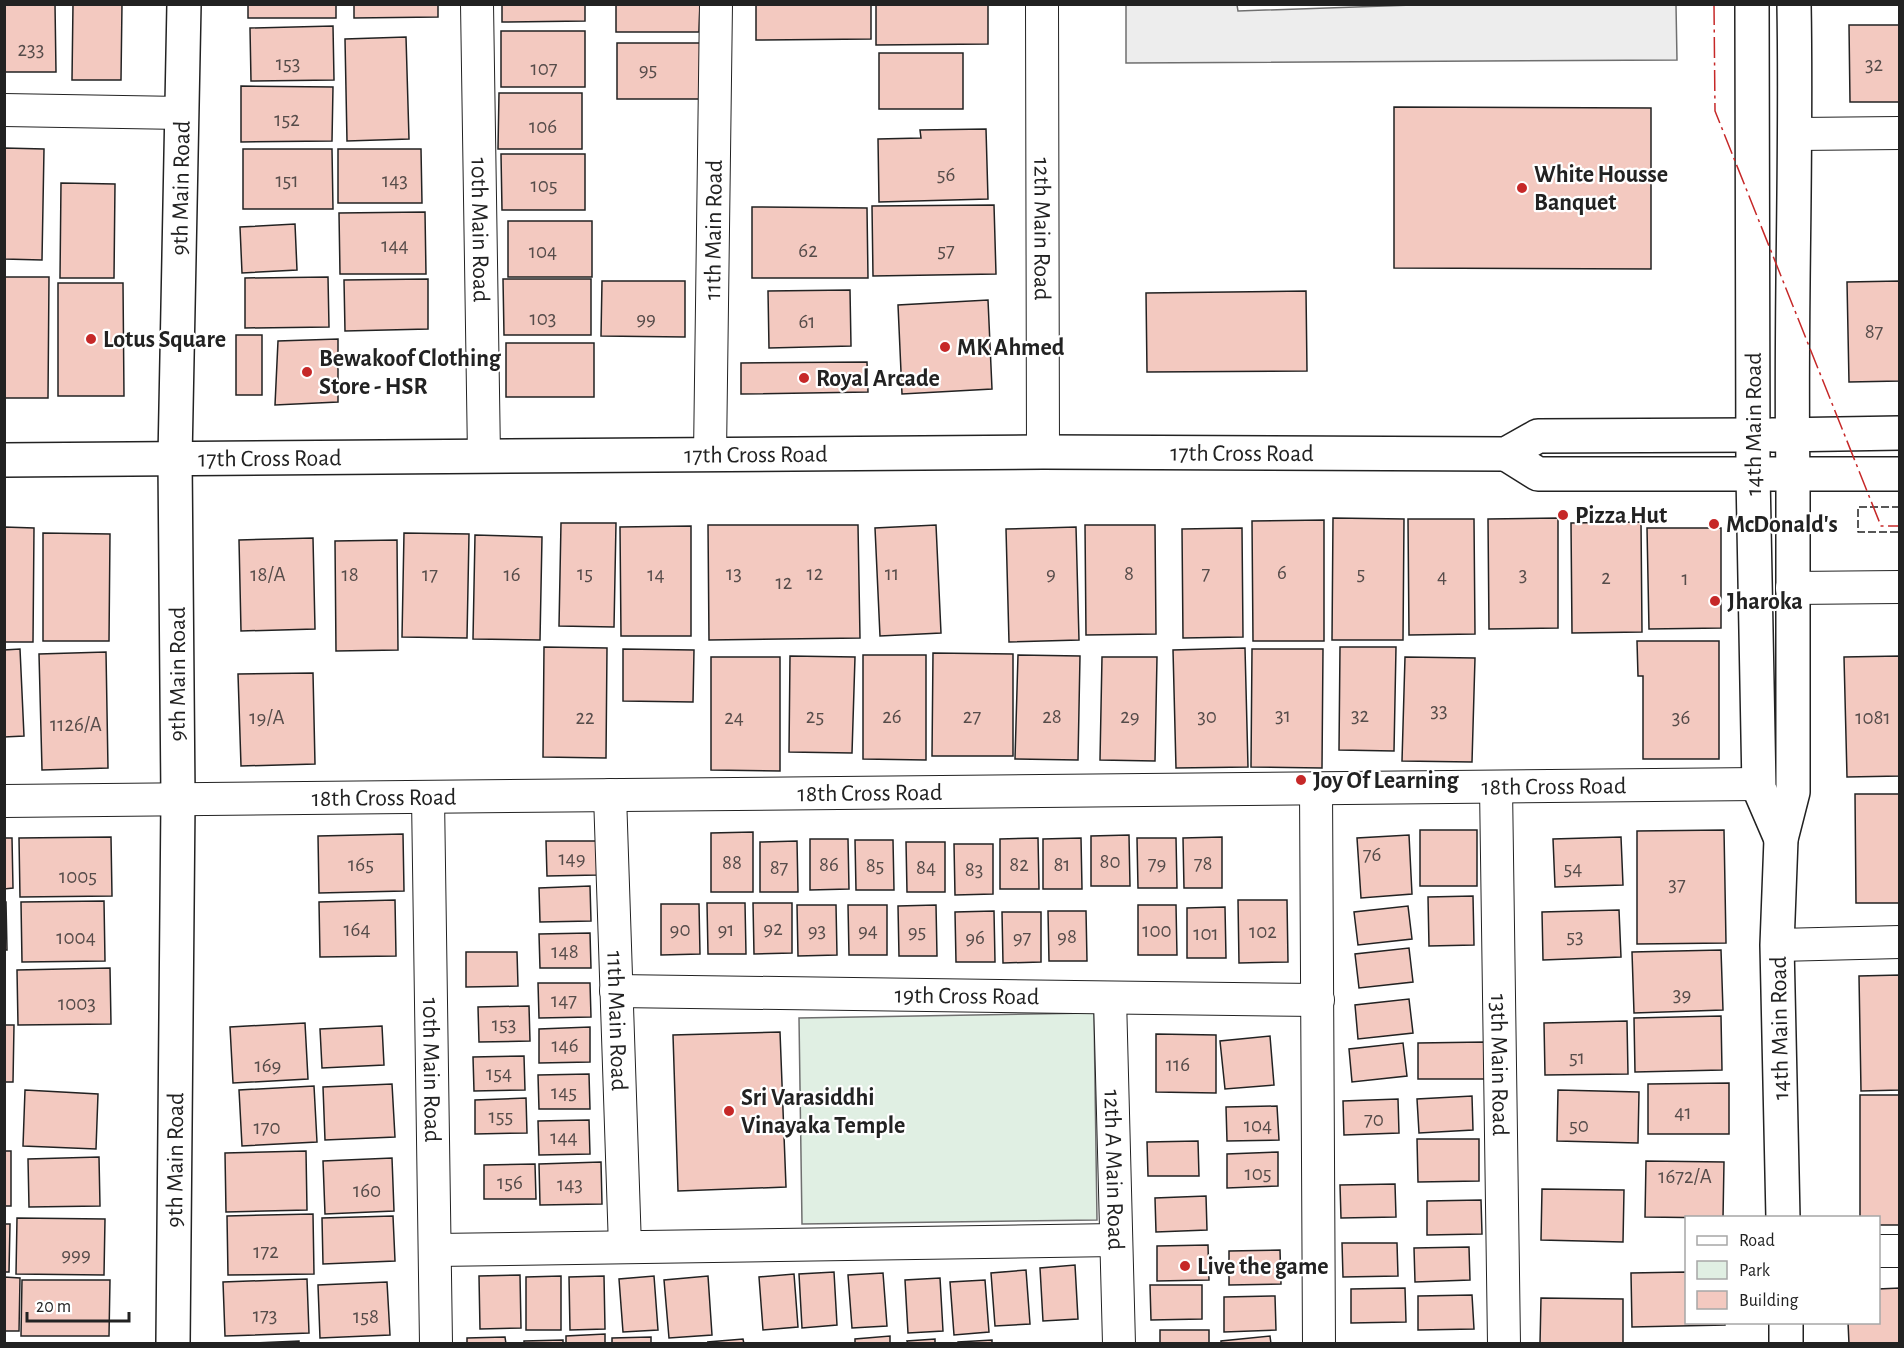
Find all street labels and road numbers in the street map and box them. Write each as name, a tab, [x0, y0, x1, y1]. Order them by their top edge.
street label: 9th Main Road	[168, 120, 195, 256]
street label: 10th Main Road	[466, 157, 493, 303]
street label: 12th Main Road	[1029, 157, 1054, 301]
street label: 11th Main Road	[701, 160, 727, 300]
street label: 14th Main Road	[1742, 352, 1766, 496]
street label: 17th Cross Road	[1170, 442, 1314, 466]
street label: 17th Cross Road	[684, 443, 828, 468]
street label: 17th Cross Road	[198, 446, 342, 472]
street label: 9th Main Road	[166, 606, 190, 742]
street label: 18th Cross Road	[1481, 774, 1626, 800]
street label: 18th Cross Road	[797, 781, 942, 806]
street label: 18th Cross Road	[311, 786, 457, 811]
street label: 11th Main Road	[602, 950, 631, 1091]
street label: 14th Main Road	[1767, 956, 1793, 1100]
street label: 19th Cross Road	[894, 984, 1039, 1009]
street label: 13th Main Road	[1486, 994, 1512, 1136]
street label: 10th Main Road	[418, 997, 444, 1143]
street label: 12th A Main Road	[1099, 1089, 1128, 1251]
street label: 9th Main Road	[163, 1092, 188, 1228]

